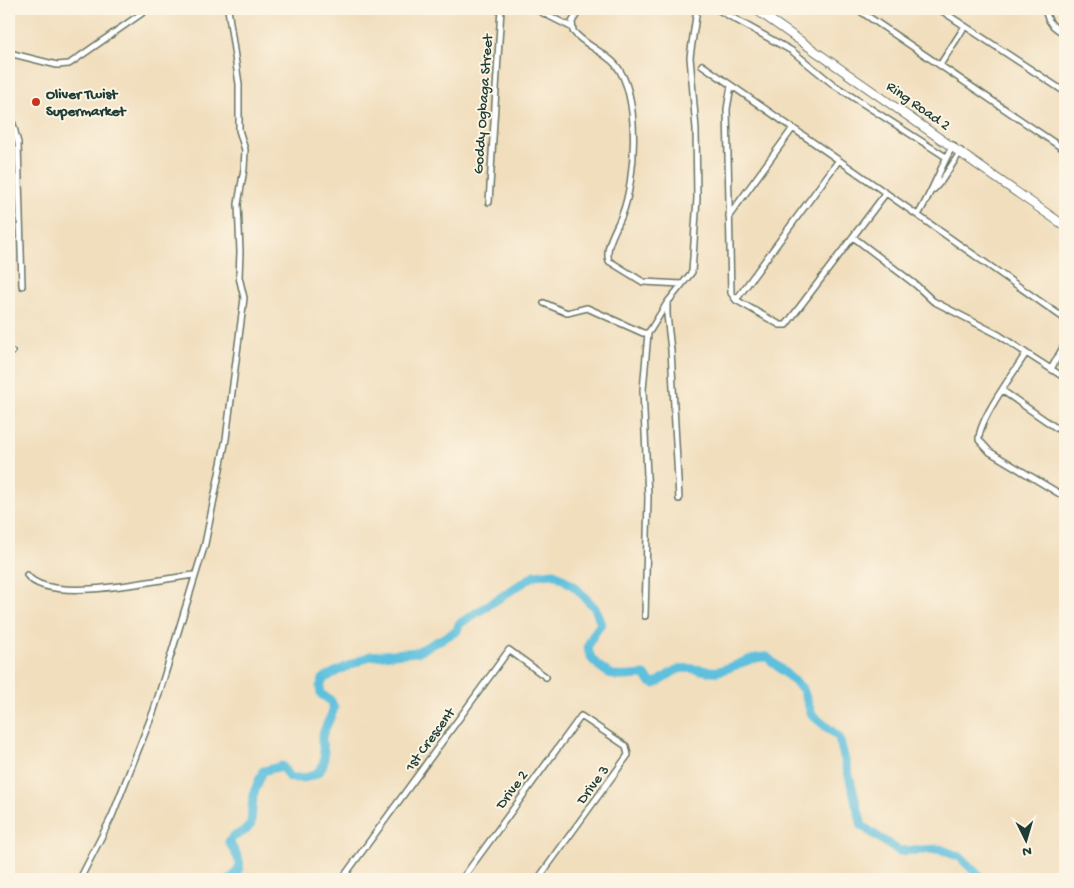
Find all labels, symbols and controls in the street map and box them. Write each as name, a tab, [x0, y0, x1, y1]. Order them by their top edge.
street label: Goddy Ogbaga Street	[470, 32, 498, 175]
street label: Ring Road 2	[882, 78, 953, 135]
place label: Oliver Twist Supermarket	[46, 86, 127, 121]
marker: Oliver Twist Supermarket	[30, 96, 42, 108]
street label: 1st Crescent	[401, 703, 461, 776]
street label: Drive 3	[573, 762, 614, 809]
street label: Drive 2	[492, 767, 533, 814]
north arrow	[1002, 816, 1052, 866]
text: N	[1022, 842, 1032, 859]

